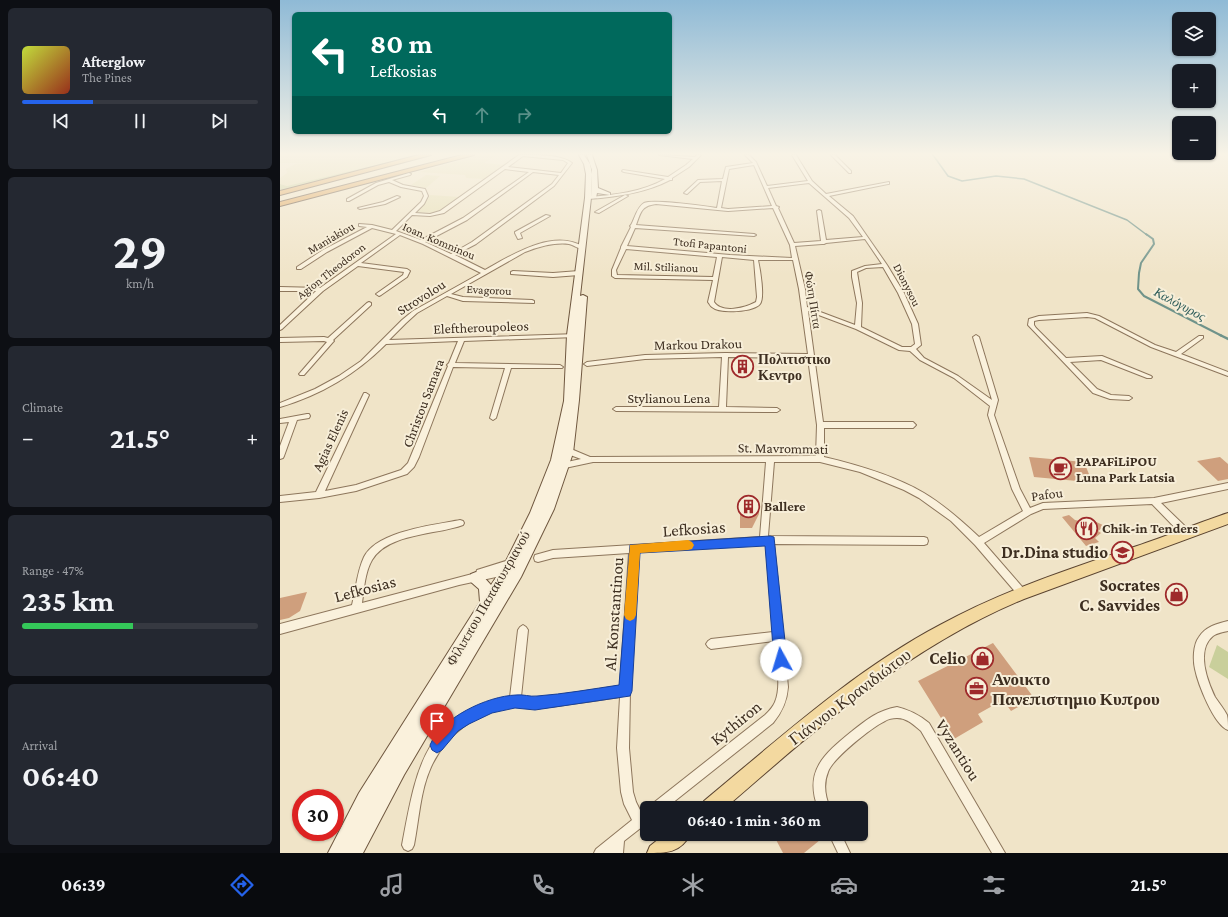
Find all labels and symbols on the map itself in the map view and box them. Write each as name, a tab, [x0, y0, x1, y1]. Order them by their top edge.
street label: Maniakiou	[305, 219, 358, 257]
street label: Ioan. Komninou	[401, 219, 478, 263]
street label: Ttofi Papantoni	[672, 234, 748, 256]
street label: Agion Theodoron	[294, 240, 369, 302]
street label: Mil. Stilianou	[633, 259, 699, 275]
street label: Dionysou	[890, 261, 924, 309]
street label: Φώτη Πίττα	[802, 270, 825, 330]
street label: Strovolou	[394, 276, 449, 318]
street label: Evagorou	[466, 282, 513, 298]
water label: Καλόγυρος	[1151, 284, 1209, 324]
street label: Eleftheroupoleos	[433, 317, 529, 337]
street label: Markou Drakou	[654, 335, 743, 353]
place label: Πολιτιστικο Κεντρο	[758, 351, 831, 383]
building icon: Πολιτιστικο Κεντρο	[729, 354, 755, 380]
street label: Christou Samara	[399, 356, 447, 449]
street label: Stylianou Lena	[627, 390, 711, 406]
street label: Agias Elenis	[309, 406, 351, 474]
street label: St. Mavrommati	[738, 439, 829, 457]
place label: PAPAFiLiPOU Luna Park Latsia	[1076, 453, 1175, 485]
cafe icon: PAPAFiLiPOU Luna Park Latsia	[1047, 456, 1073, 482]
street label: Pafou	[1030, 484, 1064, 504]
building icon: Ballere	[736, 493, 762, 519]
place label: Ballere	[764, 498, 806, 514]
restaurant icon: Chik-in Tenders	[1073, 515, 1099, 541]
street label: Lefkosias	[662, 517, 726, 541]
place label: Chik-in Tenders	[1102, 520, 1198, 536]
street label: Φίλιππου Παπακυπριανού	[443, 528, 533, 668]
school or university icon: Dr.Dina studio	[1110, 539, 1136, 565]
place label: Dr.Dina studio	[1001, 543, 1108, 562]
street label: Al. Konstantinou	[601, 556, 627, 672]
street label: Lefkosias	[332, 572, 398, 606]
place label: Socrates C. Savvides	[1079, 576, 1160, 615]
shop icon: Socrates C. Savvides	[1163, 582, 1189, 608]
position arrow	[760, 639, 802, 681]
street label: Γιάννου Κρανιδιώτου	[785, 645, 915, 749]
shop icon: Celio	[969, 645, 995, 671]
place label: Celio	[929, 649, 966, 668]
place label: Ανοικτο Πανεπιστημιο Κυπρου	[992, 670, 1160, 709]
office icon: Ανοικτο Πανεπιστημιο Κυπρου	[963, 676, 989, 702]
street label: Kythiron	[707, 697, 765, 749]
pin	[420, 704, 454, 745]
street label: Vyzantiou	[932, 716, 984, 784]
speed limit sign: 30	[292, 789, 344, 841]

